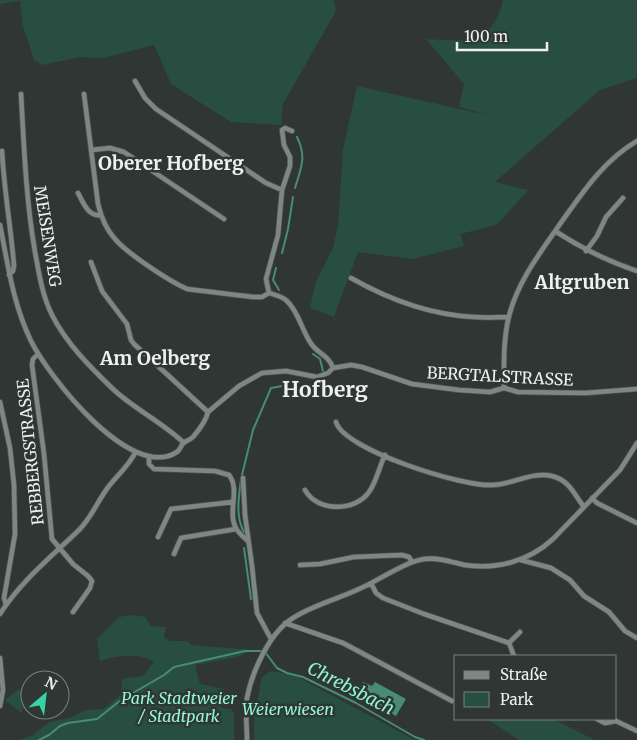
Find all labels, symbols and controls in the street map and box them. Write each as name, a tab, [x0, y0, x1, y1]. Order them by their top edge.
scale bar	[457, 20, 547, 52]
text: 100 m	[464, 27, 508, 46]
district label: Oberer Hofberg	[98, 151, 244, 175]
street label: MEISENWEG	[30, 184, 66, 288]
district label: Altgruben	[534, 270, 630, 294]
district label: Am Oelberg	[99, 346, 210, 370]
street label: BERGTALSTRASSE	[426, 362, 575, 390]
district label: Hofberg	[282, 376, 368, 403]
street label: REBBERGSTRASSE	[12, 377, 48, 526]
legend	[454, 655, 617, 720]
water label: Chrebsbach	[304, 656, 398, 720]
text: Straße	[500, 665, 547, 684]
north arrow	[20, 670, 70, 720]
text: N	[42, 673, 60, 694]
park label: Park Stadtweier / Stadtpark	[121, 688, 237, 726]
text: Park	[500, 690, 534, 709]
park label: Weierwiesen	[242, 699, 334, 719]

